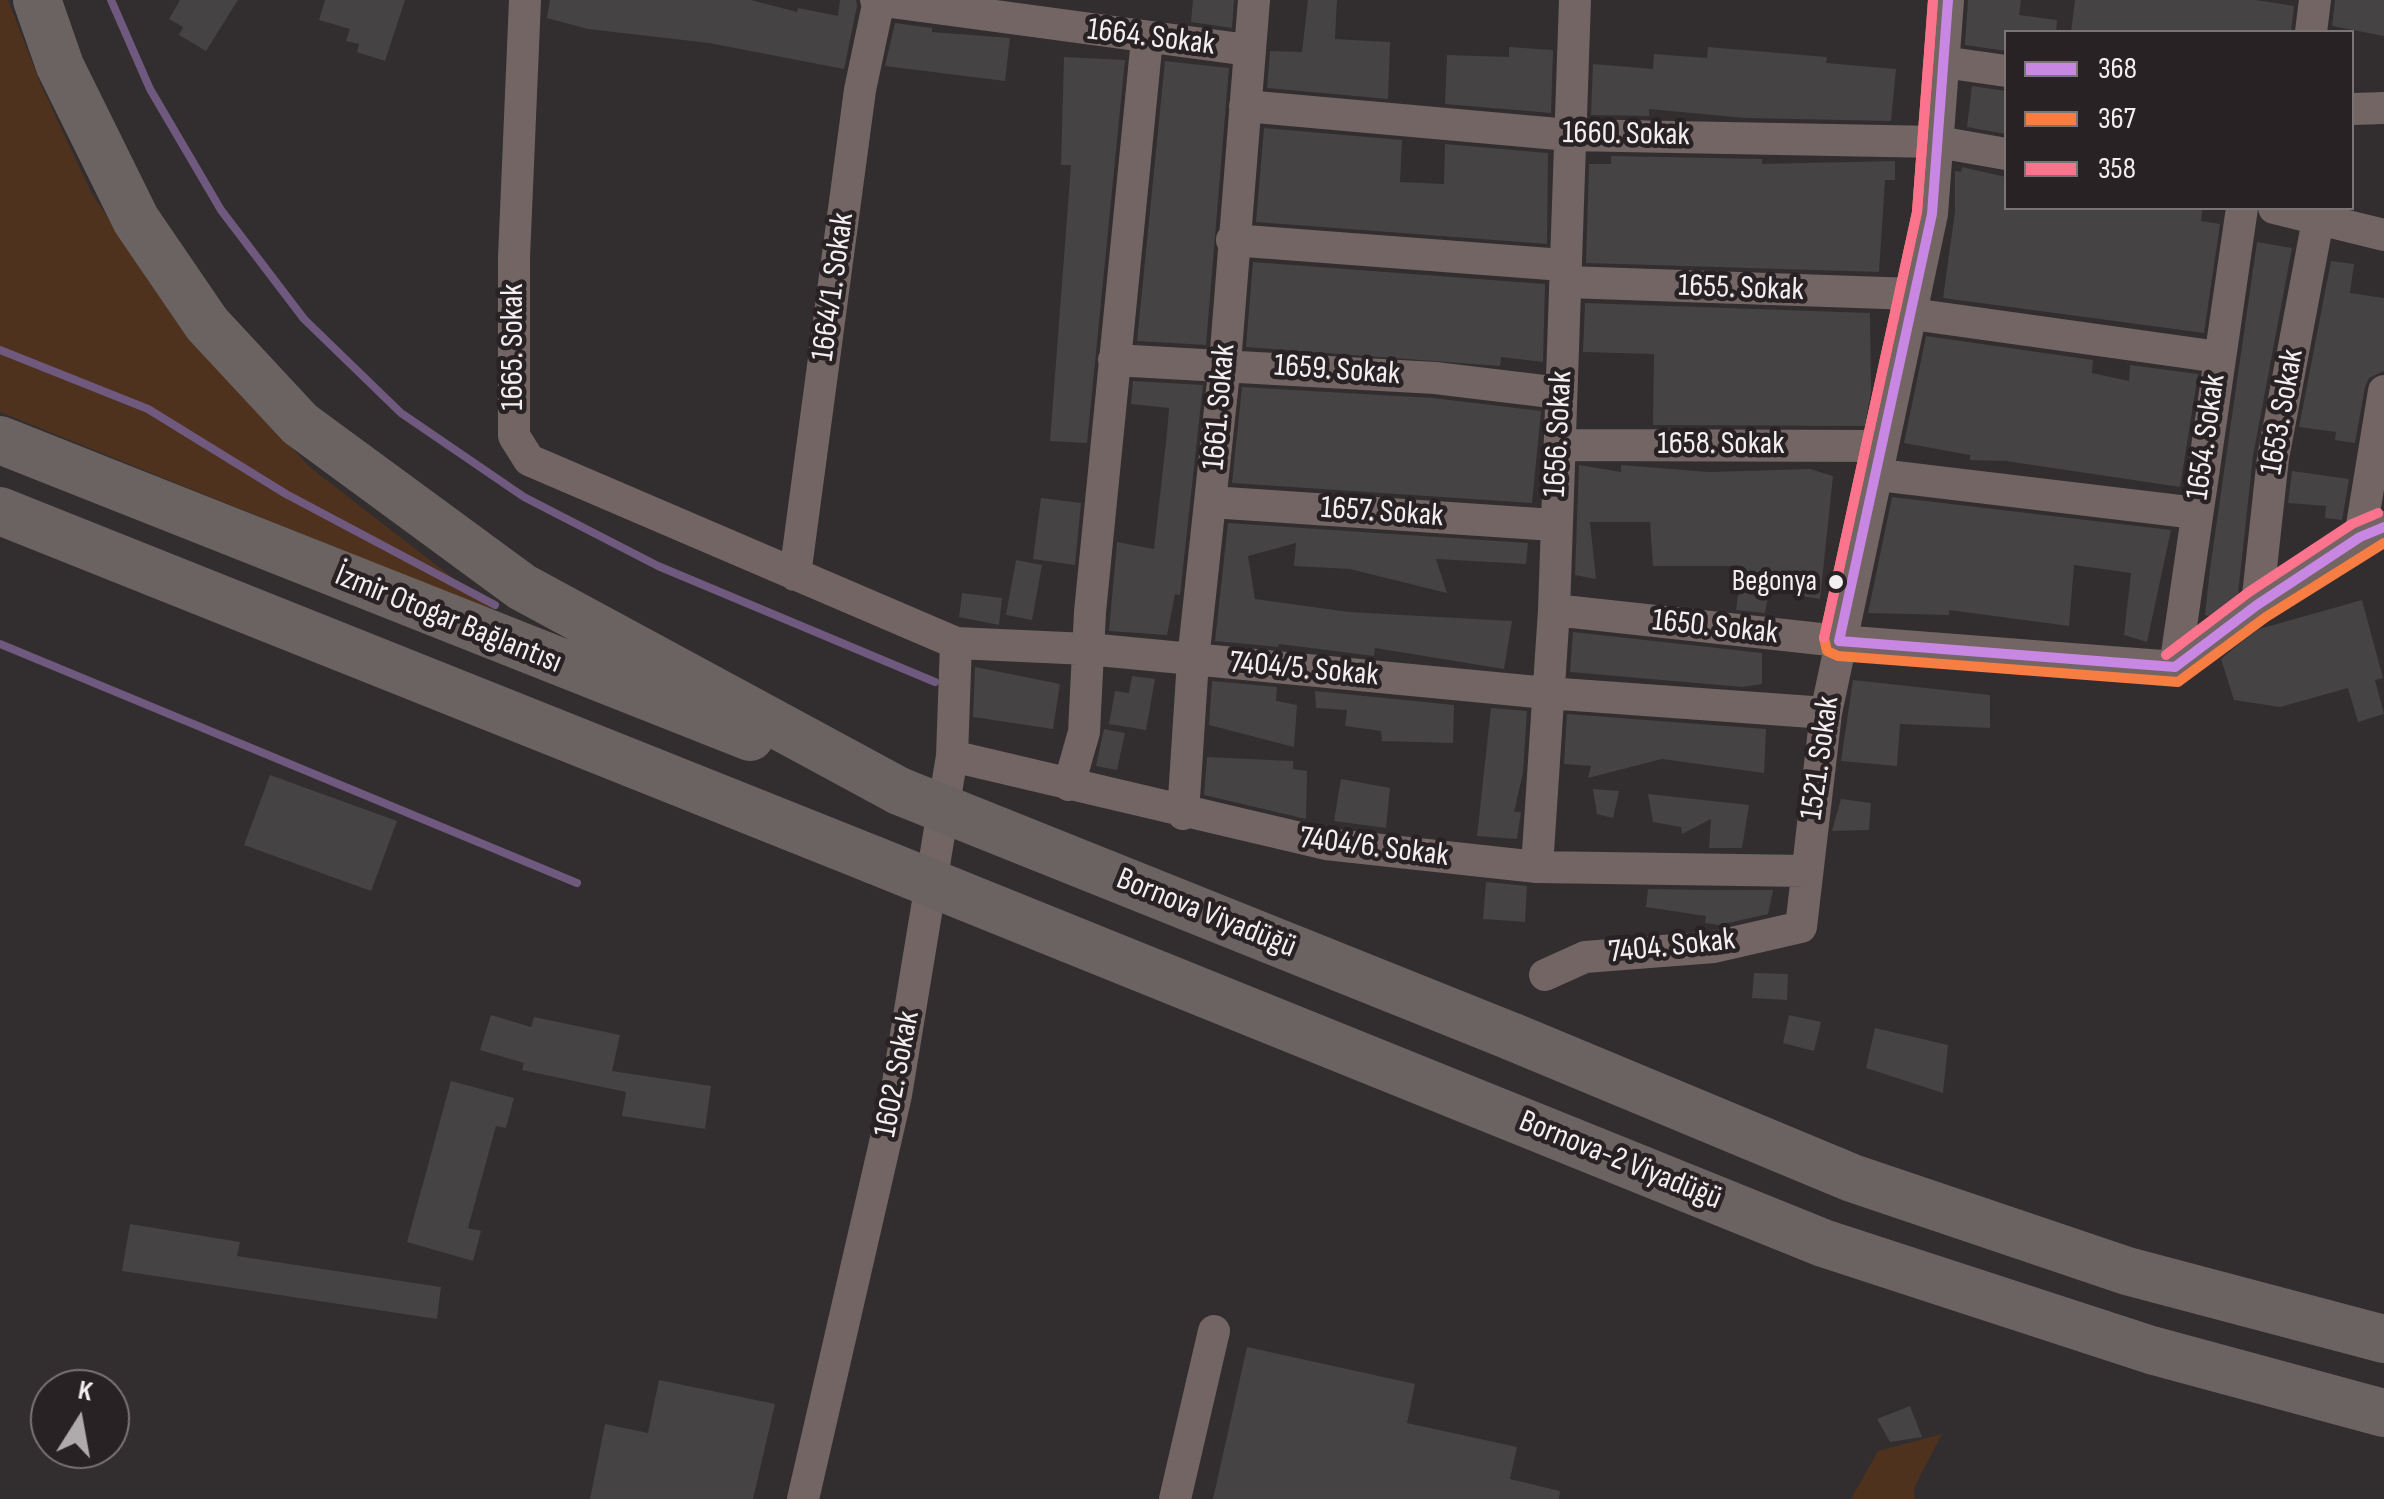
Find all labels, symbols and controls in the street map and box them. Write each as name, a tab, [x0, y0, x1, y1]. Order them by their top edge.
street label: 1664. Sokak	[1085, 11, 1217, 65]
legend	[2004, 30, 2354, 210]
text: 368	[2098, 51, 2137, 87]
text: 367	[2098, 101, 2136, 137]
street label: 1660. Sokak	[1562, 115, 1690, 155]
text: 358	[2098, 151, 2136, 187]
street label: 1664/1. Sokak	[805, 210, 863, 364]
street label: 1655. Sokak	[1678, 268, 1804, 310]
street label: 1665. Sokak	[495, 284, 533, 410]
street label: 1661. Sokak	[1195, 342, 1245, 472]
street label: 1653. Sokak	[2253, 346, 2313, 478]
street label: 1659. Sokak	[1273, 347, 1401, 395]
street label: 1656. Sokak	[1537, 370, 1581, 498]
street label: 1654. Sokak	[2179, 372, 2235, 502]
street label: 1658. Sokak	[1658, 426, 1784, 464]
street label: 1657. Sokak	[1319, 490, 1445, 536]
street label: İzmir Otogar Bağlantısı	[329, 557, 567, 683]
place label: Begonya	[1732, 564, 1817, 600]
marker: Begonya	[1826, 572, 1846, 592]
street label: 1650. Sokak	[1650, 602, 1780, 654]
street label: 7404/5. Sokak	[1228, 644, 1380, 696]
street label: 1521. Sokak	[1793, 694, 1849, 822]
street label: 7404/6. Sokak	[1297, 820, 1451, 876]
street label: Bornova Viyadüğü	[1111, 861, 1301, 967]
street label: 7404. Sokak	[1607, 921, 1737, 973]
street label: 1602. Sokak	[867, 1008, 929, 1140]
street label: Bornova-2 Viyadüğü	[1513, 1103, 1727, 1219]
north arrow	[30, 1369, 130, 1469]
text: K	[76, 1374, 95, 1409]

